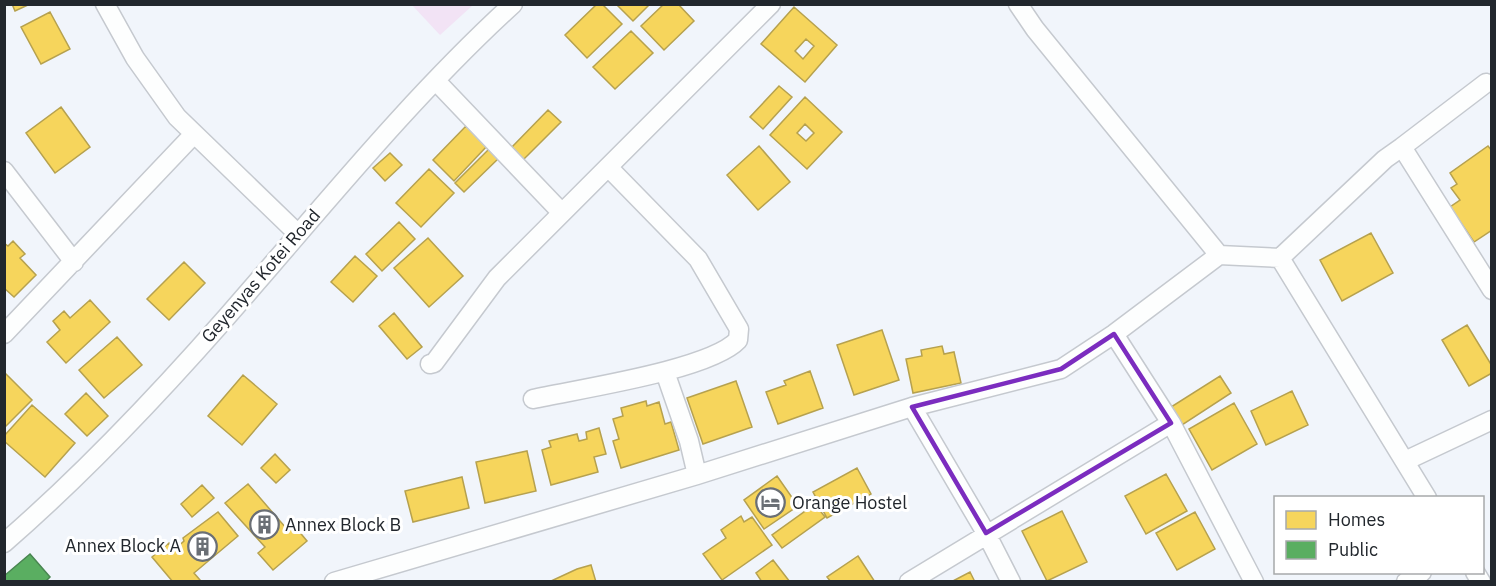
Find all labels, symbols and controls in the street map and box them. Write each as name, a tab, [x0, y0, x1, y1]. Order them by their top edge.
street label: Geyenyas Kotei Road	[196, 204, 325, 347]
hotel icon: Orange Hostel	[755, 487, 787, 519]
place label: Orange Hostel	[792, 491, 907, 514]
legend	[1274, 496, 1484, 574]
text: Homes	[1328, 508, 1385, 531]
building icon: Annex Block B	[248, 509, 280, 541]
place label: Annex Block B	[285, 513, 401, 536]
building icon: Annex Block A	[186, 530, 218, 562]
place label: Annex Block A	[65, 534, 181, 557]
text: Public	[1328, 538, 1378, 561]

